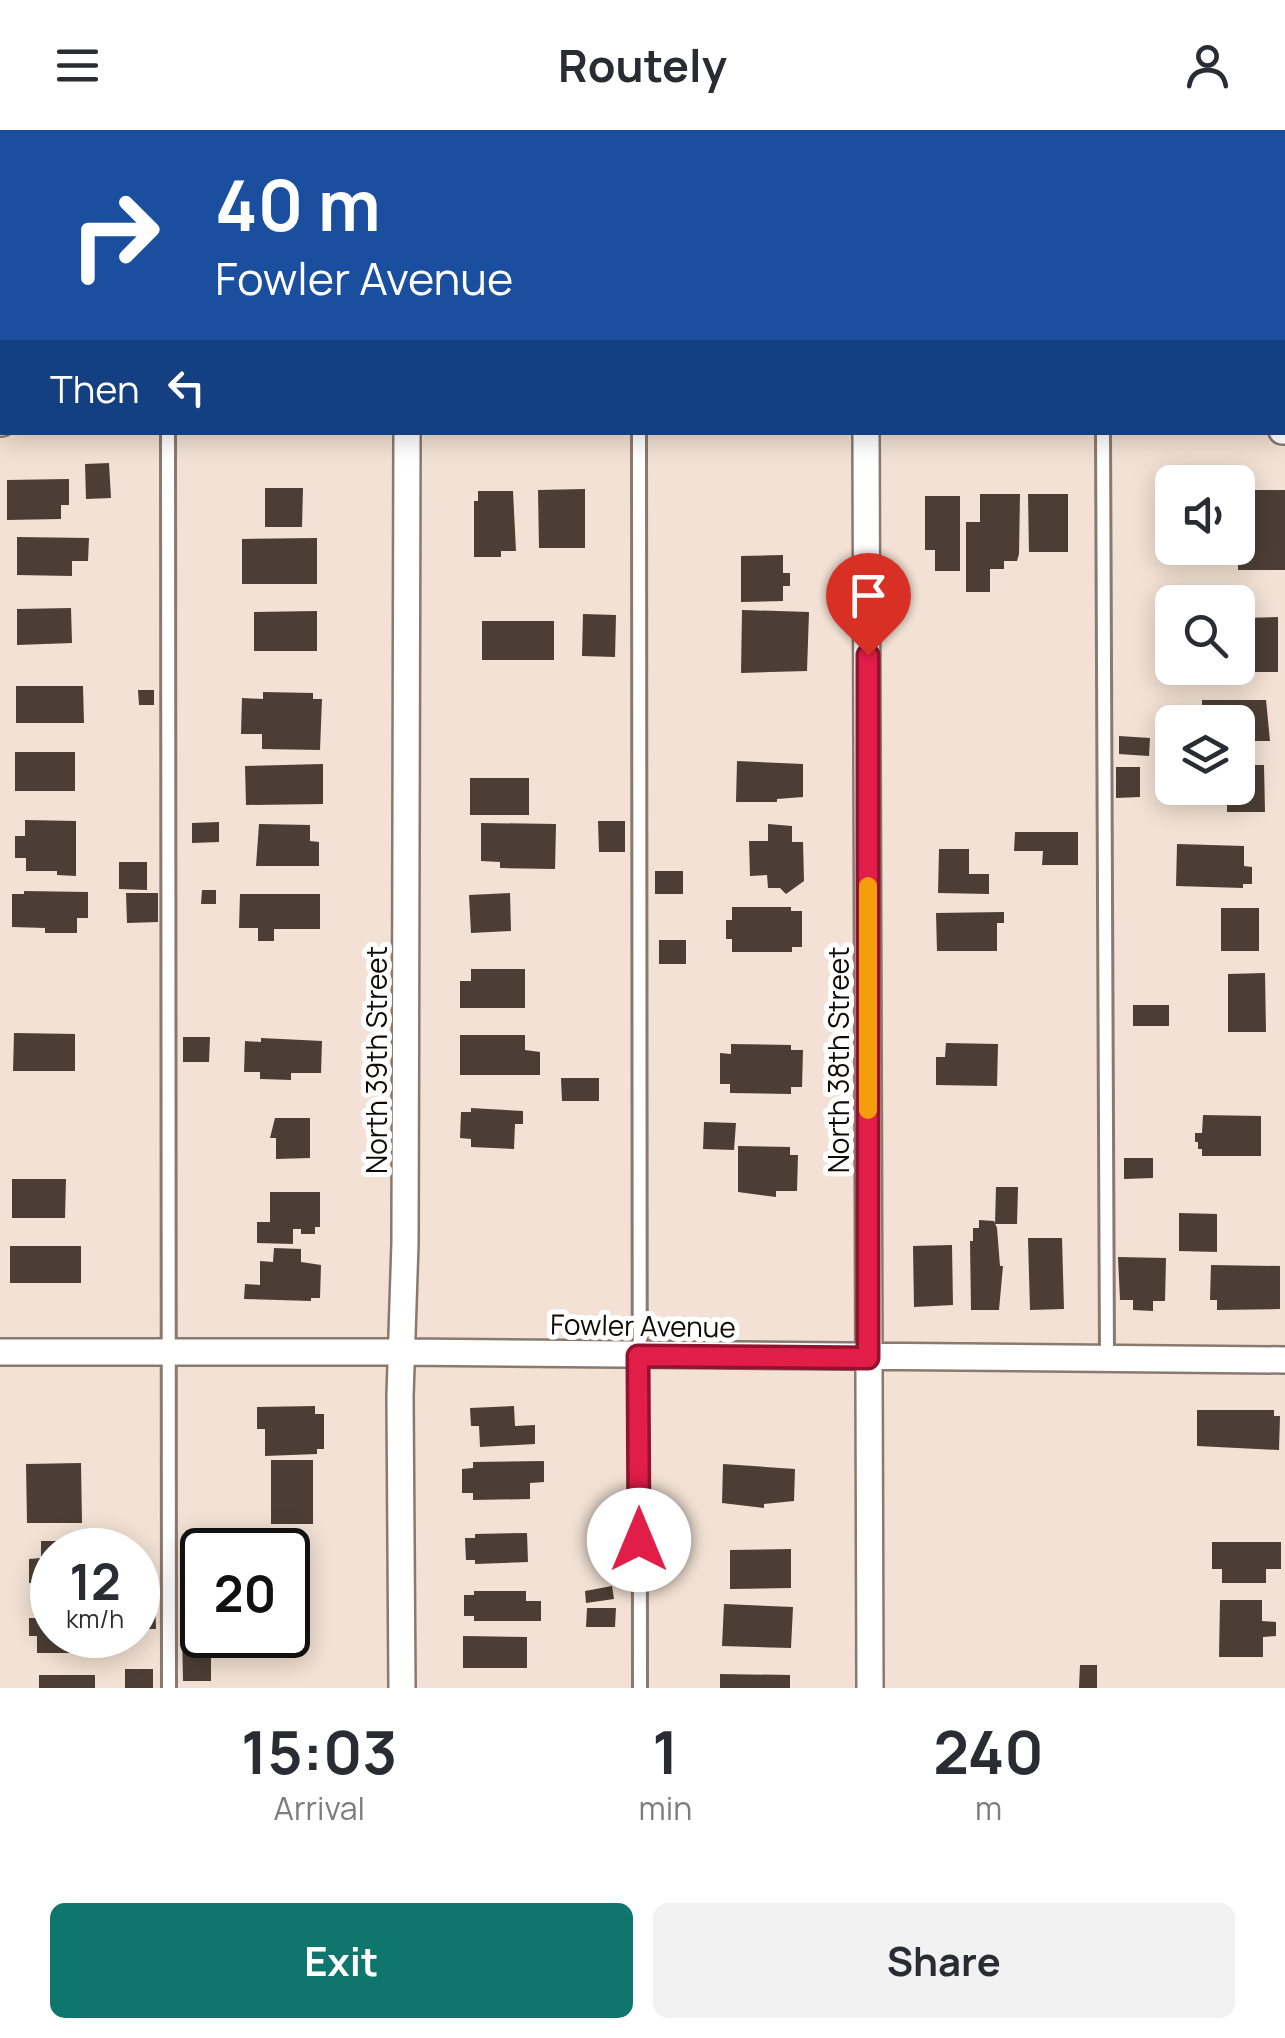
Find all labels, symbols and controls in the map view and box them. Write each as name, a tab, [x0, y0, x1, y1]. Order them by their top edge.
text: Routely	[558, 34, 727, 96]
icon: menu	[50, 38, 105, 93]
icon: person	[1180, 38, 1235, 93]
text: 40 m	[215, 156, 381, 252]
icon: right	[50, 170, 180, 300]
text: Fowler Avenue	[215, 247, 513, 309]
icon: left	[159, 360, 214, 415]
text: Then	[50, 362, 139, 414]
map controls	[1155, 465, 1255, 805]
button: sound	[1155, 465, 1255, 565]
pin	[826, 553, 911, 656]
icon: arrive	[841, 568, 896, 623]
button: search	[1155, 585, 1255, 685]
button: layers	[1155, 705, 1255, 805]
street label: North 39th Street	[357, 946, 395, 1174]
street label: North 38th Street	[819, 947, 857, 1173]
street label: Fowler Avenue	[550, 1304, 736, 1346]
position arrow	[587, 1488, 691, 1592]
speed limit sign: 20	[180, 1528, 310, 1658]
text: 12	[69, 1547, 121, 1615]
text: km/h	[66, 1601, 124, 1636]
text: 15:03	[241, 1710, 397, 1792]
text: 1	[652, 1710, 679, 1792]
text: 240	[933, 1710, 1044, 1792]
text: Arrival	[274, 1786, 365, 1830]
text: min	[639, 1786, 692, 1830]
text: m	[975, 1786, 1002, 1830]
button: Exit	[50, 1903, 633, 2018]
button: Share	[653, 1903, 1235, 2018]

